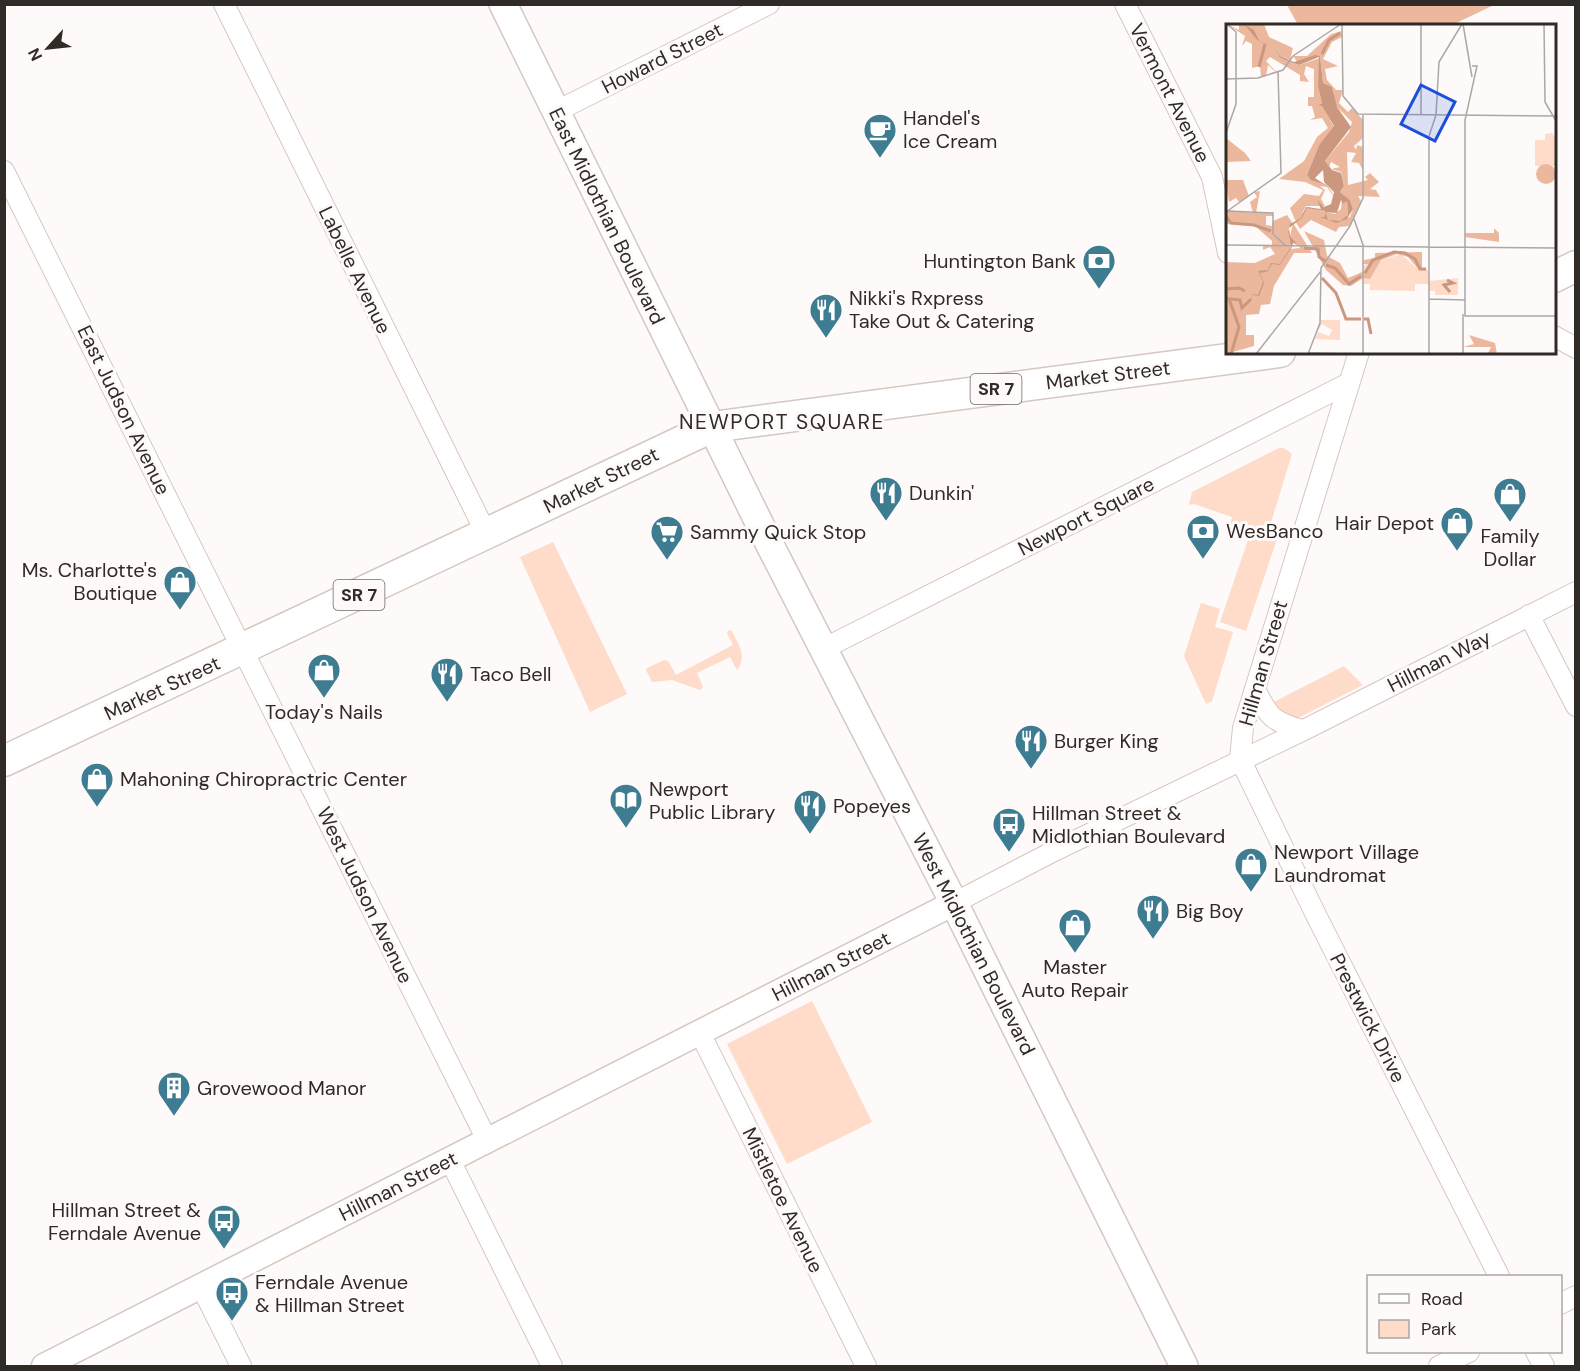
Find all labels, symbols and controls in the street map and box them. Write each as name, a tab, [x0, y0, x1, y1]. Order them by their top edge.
street label: Howard Street	[597, 16, 727, 100]
north arrow	[18, 18, 78, 78]
street label: Vermont Avenue	[1124, 19, 1216, 167]
inset map	[1226, 24, 1556, 354]
text: N	[23, 45, 47, 65]
street label: East Midlothian Boulevard	[543, 103, 671, 329]
place label: Handel's Ice Cream	[903, 105, 997, 154]
cafe icon: Handel's Ice Cream	[862, 112, 898, 159]
street label: Labelle Avenue	[313, 202, 397, 338]
bank icon: Huntington Bank	[1081, 243, 1117, 290]
place label: Huntington Bank	[923, 248, 1076, 274]
place label: Nikki's Rxpress Take Out & Catering	[849, 285, 1034, 334]
restaurant icon: Nikki's Rxpress Take Out & Catering	[808, 292, 844, 339]
street label: East Judson Avenue	[72, 321, 176, 499]
street label: Market Street	[1044, 354, 1172, 396]
road number: SR 7	[970, 374, 1022, 404]
district label: NEWPORT SQUARE	[679, 408, 885, 436]
street label: Market Street	[539, 441, 663, 519]
street label: Newport Square	[1013, 470, 1159, 562]
restaurant icon: Dunkin'	[868, 475, 904, 522]
shop icon: Family Dollar	[1492, 476, 1528, 523]
place label: Dunkin'	[909, 480, 974, 506]
shop icon: Hair Depot	[1439, 505, 1475, 552]
place label: Hair Depot	[1335, 510, 1434, 536]
bank icon: WesBanco	[1185, 513, 1221, 560]
supermarket icon: Sammy Quick Stop	[649, 514, 685, 561]
place label: WesBanco	[1226, 518, 1323, 544]
place label: Sammy Quick Stop	[690, 519, 866, 545]
place label: Family Dollar	[1480, 523, 1540, 572]
place label: Ms. Charlotte's Boutique	[22, 557, 157, 606]
shop icon: Ms. Charlotte's Boutique	[162, 564, 198, 611]
road number: SR 7	[334, 580, 385, 610]
street label: Hillman Street	[1233, 597, 1293, 729]
street label: Hillman Way	[1383, 624, 1495, 698]
street label: Market Street	[100, 650, 224, 726]
shop icon: Today's Nails	[306, 652, 342, 699]
restaurant icon: Taco Bell	[429, 656, 465, 703]
place label: Taco Bell	[470, 661, 552, 687]
place label: Today's Nails	[265, 699, 383, 725]
restaurant icon: Burger King	[1013, 723, 1049, 770]
place label: Burger King	[1054, 728, 1159, 754]
shop icon: Mahoning Chiropractric Center	[79, 761, 115, 808]
place label: Mahoning Chiropractric Center	[120, 766, 407, 792]
place label: Newport Public Library	[649, 776, 775, 825]
library icon: Newport Public Library	[608, 782, 644, 829]
restaurant icon: Popeyes	[792, 788, 828, 835]
place label: Popeyes	[833, 793, 911, 819]
place label: Hillman Street & Midlothian Boulevard	[1032, 800, 1225, 849]
street label: West Judson Avenue	[311, 803, 419, 987]
bus stop icon: Hillman Street & Midlothian Boulevard	[991, 806, 1027, 853]
street label: West Midlothian Boulevard	[907, 829, 1041, 1059]
place label: Newport Village Laundromat	[1274, 839, 1419, 888]
shop icon: Newport Village Laundromat	[1233, 846, 1269, 893]
restaurant icon: Big Boy	[1135, 893, 1171, 940]
place label: Big Boy	[1176, 898, 1244, 924]
shop icon: Master Auto Repair	[1057, 907, 1093, 954]
street label: Hillman Street	[767, 925, 895, 1007]
street label: Prestwick Drive	[1324, 949, 1412, 1087]
place label: Master Auto Repair	[1021, 954, 1129, 1003]
building icon: Grovewood Manor	[156, 1070, 192, 1117]
place label: Grovewood Manor	[197, 1075, 366, 1101]
street label: Mistletoe Avenue	[737, 1123, 829, 1277]
street label: Hillman Street	[334, 1145, 462, 1227]
place label: Hillman Street & Ferndale Avenue	[48, 1197, 201, 1246]
bus stop icon: Hillman Street & Ferndale Avenue	[206, 1203, 242, 1250]
place label: Ferndale Avenue & Hillman Street	[255, 1269, 408, 1318]
bus stop icon: Ferndale Avenue & Hillman Street	[214, 1275, 250, 1322]
legend	[1367, 1275, 1562, 1353]
text: Road	[1421, 1287, 1463, 1311]
text: Park	[1421, 1317, 1457, 1341]

